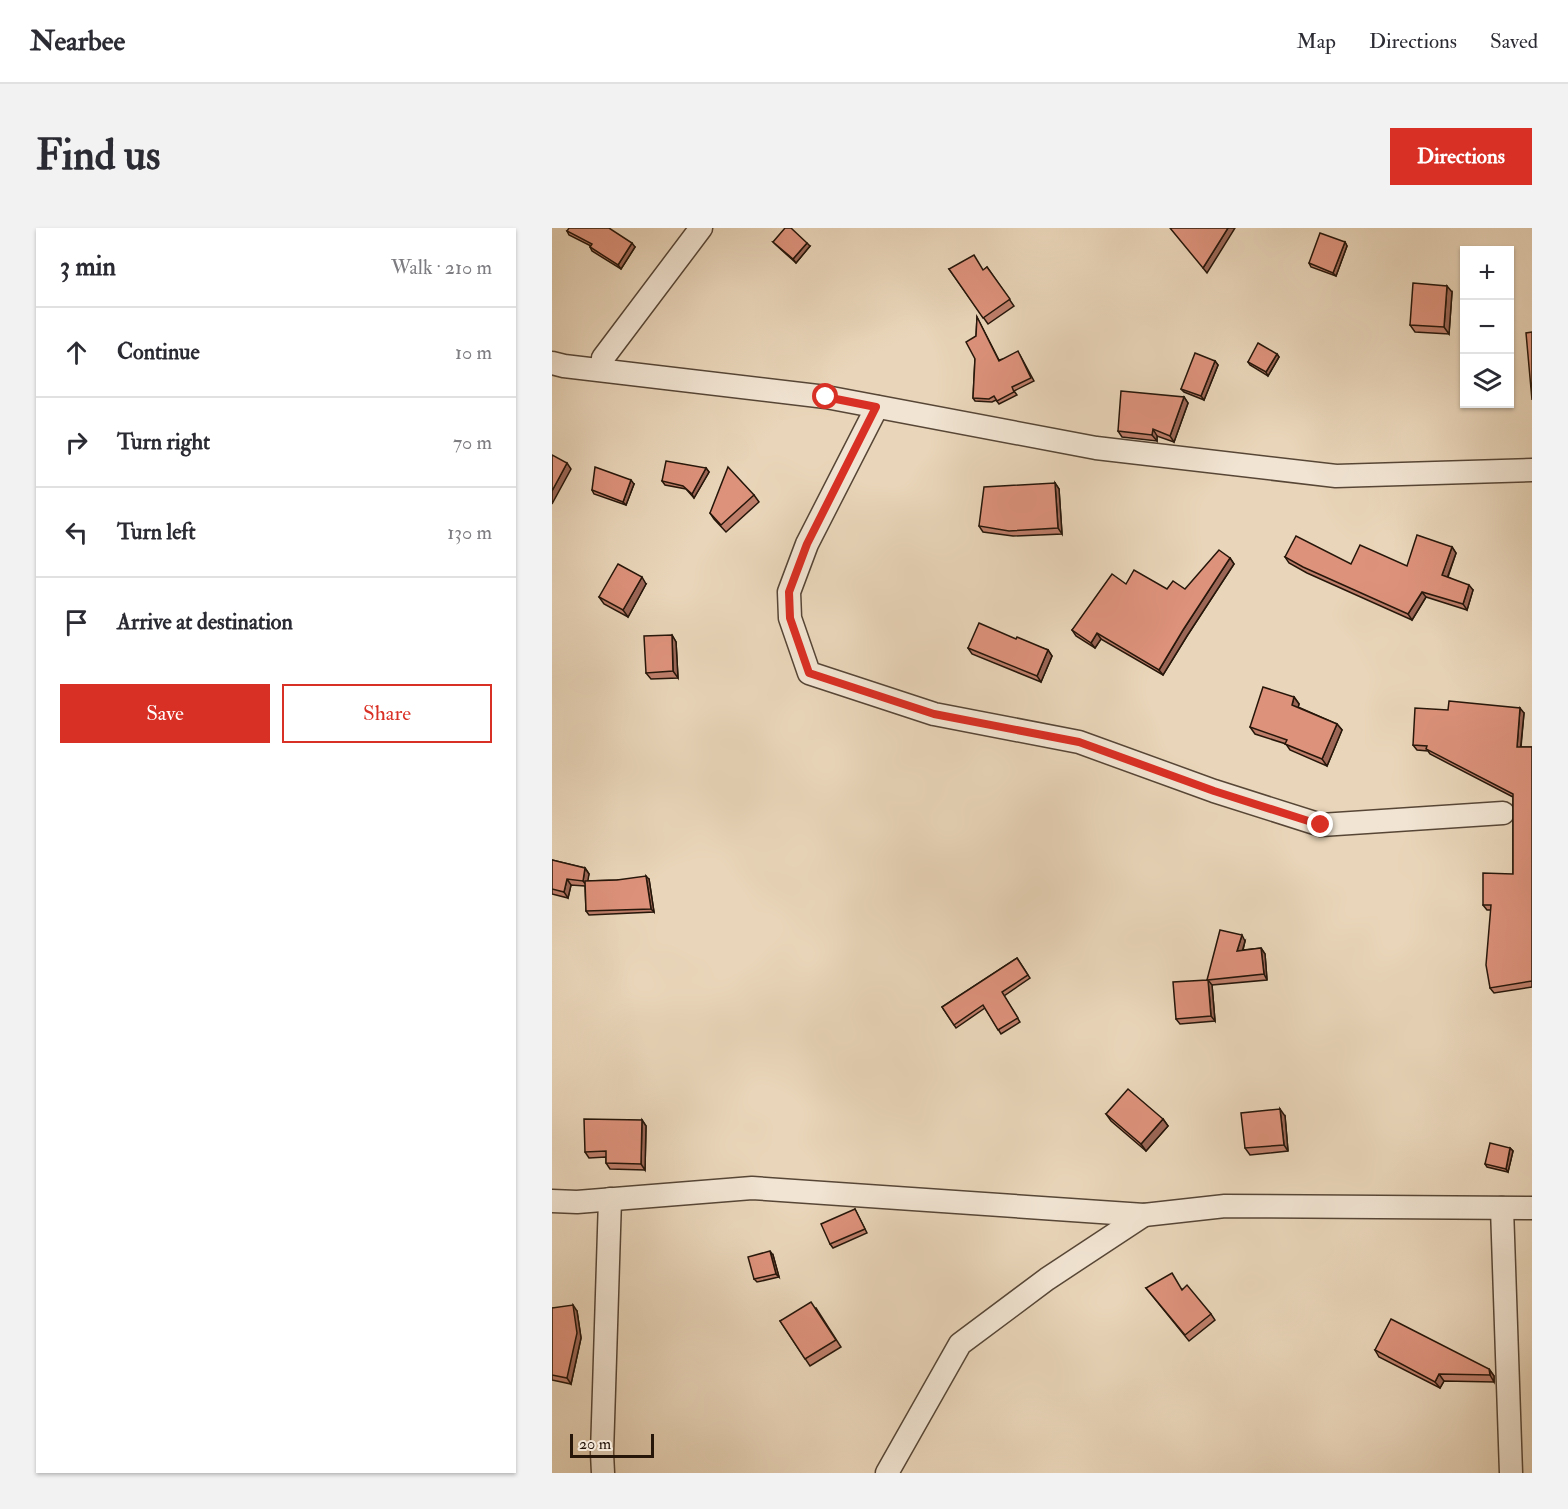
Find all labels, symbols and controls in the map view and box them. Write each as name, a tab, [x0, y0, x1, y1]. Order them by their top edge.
text: Nearbee	[30, 24, 125, 59]
text: Map	[1296, 28, 1336, 55]
text: Directions	[1369, 28, 1457, 55]
text: Saved	[1490, 28, 1538, 55]
button: Directions	[1390, 128, 1532, 185]
text: Find us	[36, 130, 160, 182]
map controls	[1460, 246, 1514, 408]
button: +	[1460, 246, 1514, 300]
text: 3 min	[60, 251, 116, 283]
text: Walk · 210 m	[391, 255, 492, 280]
button: −	[1460, 300, 1514, 354]
icon: ahead	[60, 336, 93, 369]
text: Continue	[117, 338, 200, 366]
text: 10 m	[455, 340, 492, 365]
button: layers	[1460, 354, 1514, 408]
route start	[812, 383, 838, 409]
icon: right	[60, 426, 93, 459]
text: Turn right	[117, 428, 210, 456]
text: 70 m	[453, 430, 492, 455]
icon: left	[60, 516, 93, 549]
text: Turn left	[117, 518, 196, 546]
text: 130 m	[447, 520, 492, 545]
icon: arrive	[60, 606, 93, 639]
text: Arrive at destination	[117, 608, 293, 636]
button: Save	[60, 684, 270, 743]
button: Share	[282, 684, 492, 743]
route end	[1307, 811, 1333, 837]
scale bar	[570, 1431, 654, 1458]
text: 20 m	[579, 1434, 611, 1454]

